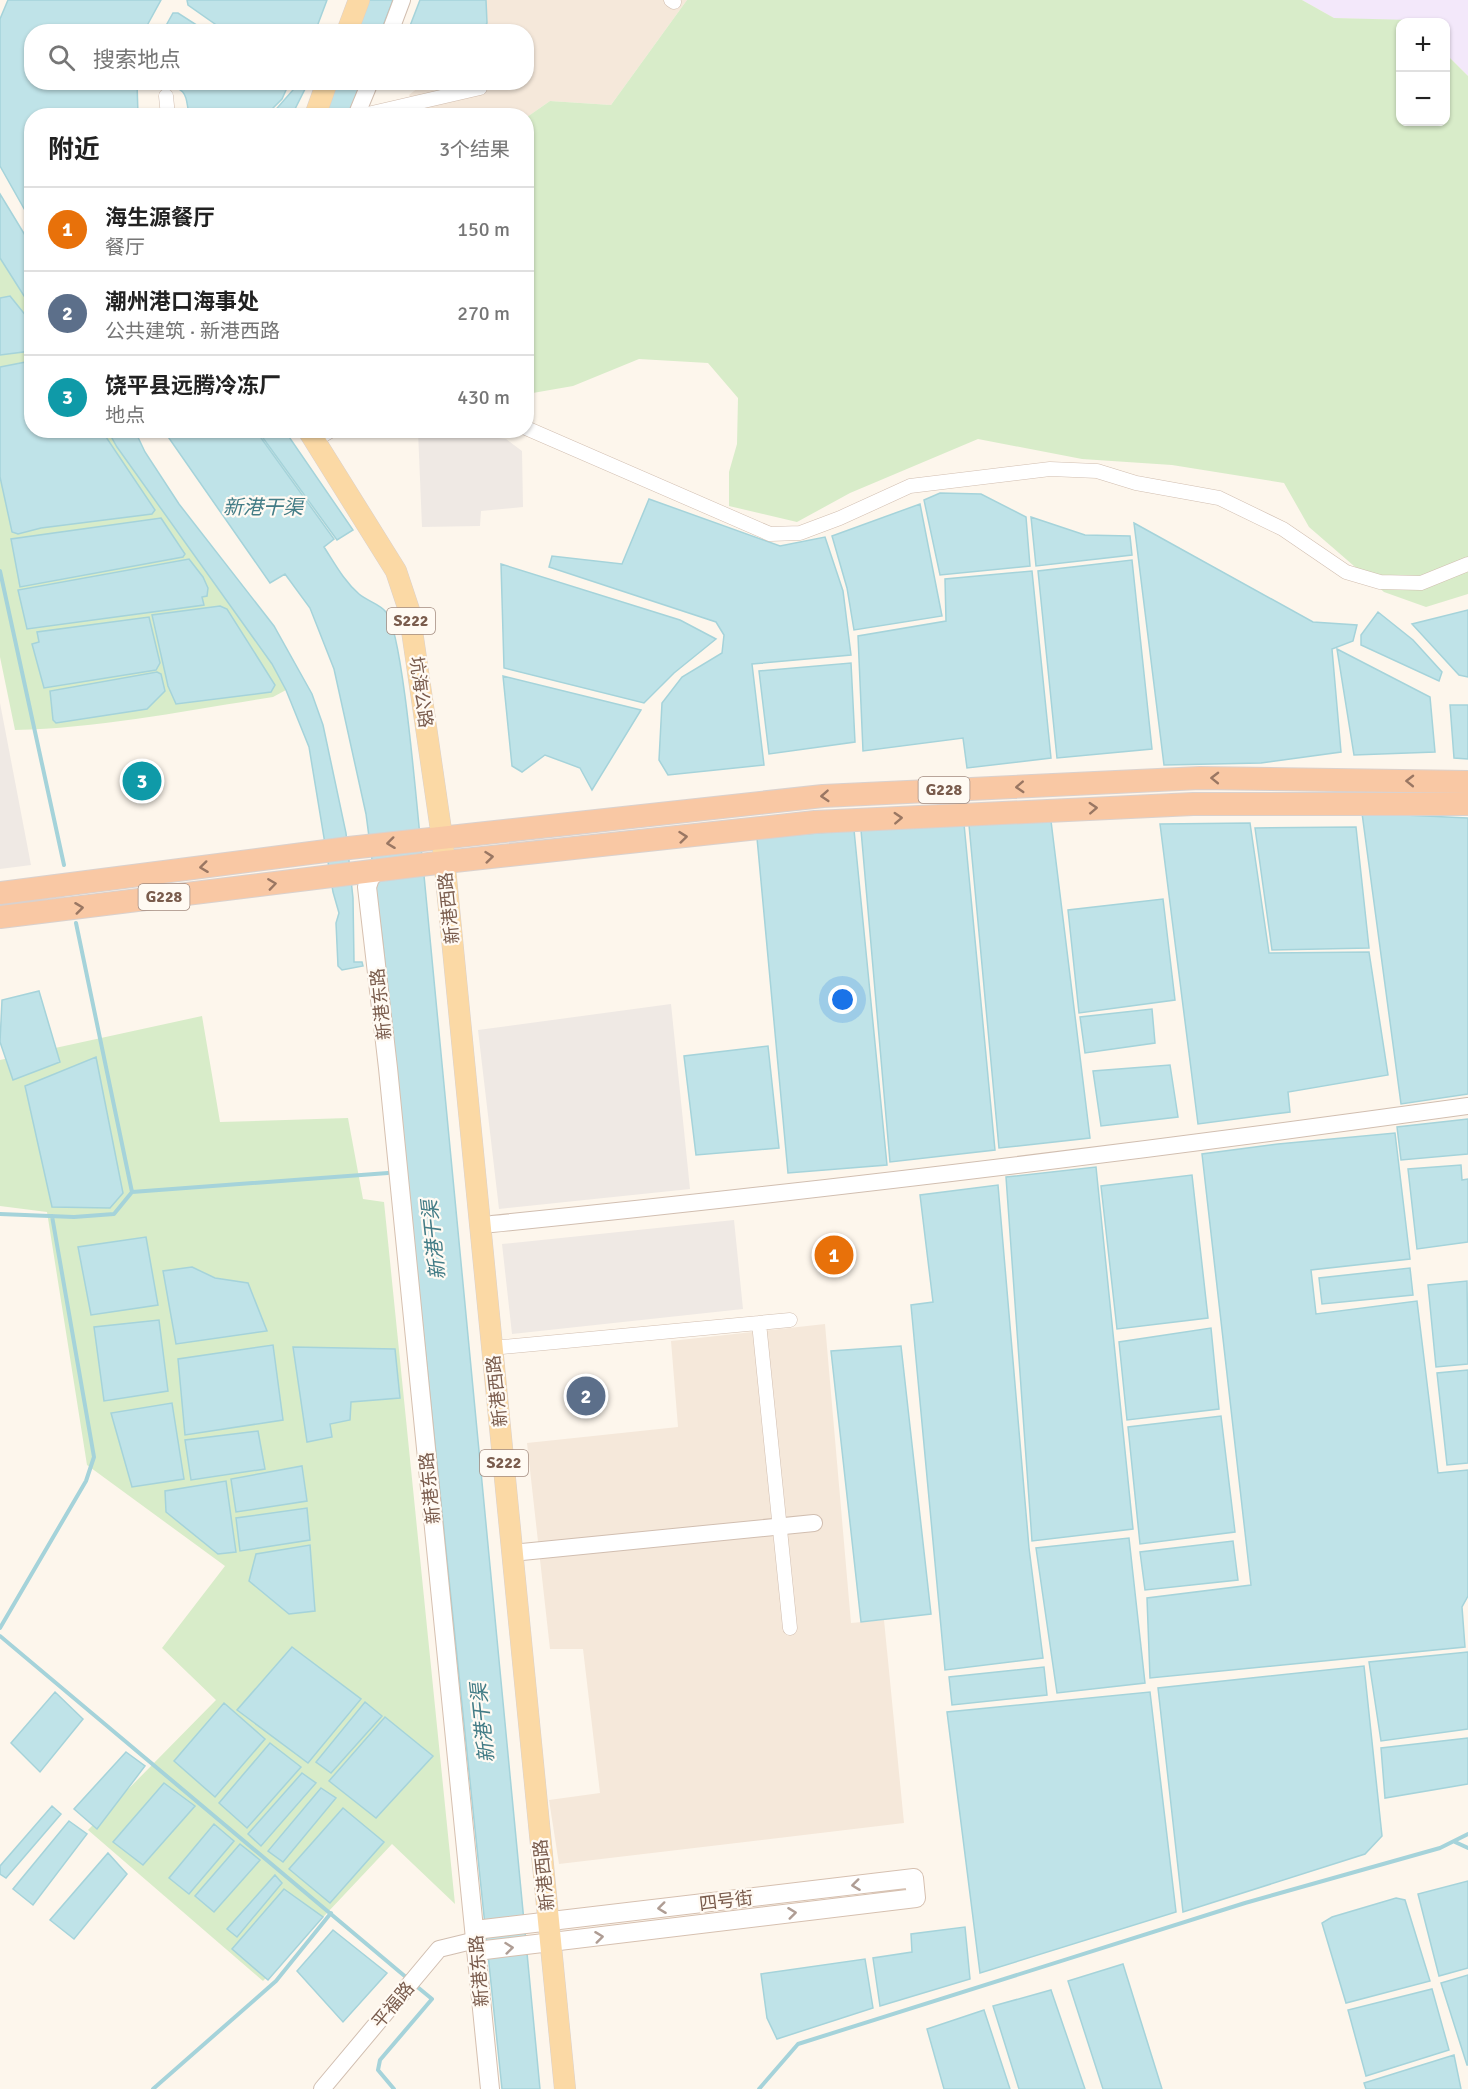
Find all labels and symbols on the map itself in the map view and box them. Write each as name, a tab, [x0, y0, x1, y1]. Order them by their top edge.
water label: 新港干渠	[223, 495, 306, 520]
road number: S222	[387, 608, 435, 634]
street label: 坑海公路	[405, 655, 437, 729]
pin: 3	[122, 758, 162, 804]
one-way arrow	[1210, 772, 1219, 785]
one-way arrow	[1405, 775, 1414, 787]
road number: G228	[918, 777, 970, 803]
one-way arrow	[1015, 780, 1024, 793]
one-way arrow	[820, 789, 829, 802]
one-way arrow	[1089, 802, 1098, 815]
one-way arrow	[894, 812, 903, 825]
one-way arrow	[679, 831, 688, 843]
one-way arrow	[387, 836, 396, 849]
one-way arrow	[485, 851, 494, 864]
one-way arrow	[200, 860, 209, 873]
street label: 新港西路	[434, 871, 464, 945]
one-way arrow	[268, 878, 277, 890]
road number: G228	[138, 884, 190, 910]
one-way arrow	[74, 902, 83, 914]
street label: 新港东路	[366, 967, 396, 1041]
your location	[828, 985, 857, 1014]
water label: 新港干渠	[417, 1196, 451, 1281]
pin: 1	[814, 1232, 854, 1278]
street label: 新港西路	[482, 1354, 512, 1428]
pin: 2	[566, 1374, 606, 1418]
road number: S222	[480, 1450, 528, 1476]
street label: 新港东路	[415, 1451, 445, 1525]
water label: 新港干渠	[466, 1679, 500, 1764]
street label: 新港西路	[529, 1838, 559, 1912]
one-way arrow	[851, 1878, 860, 1891]
street label: 四号街	[698, 1887, 754, 1915]
one-way arrow	[657, 1902, 667, 1914]
one-way arrow	[788, 1908, 797, 1920]
one-way arrow	[594, 1931, 603, 1944]
street label: 新港东路	[465, 1934, 493, 2008]
one-way arrow	[504, 1942, 513, 1955]
street label: 平福路	[367, 1977, 419, 2033]

